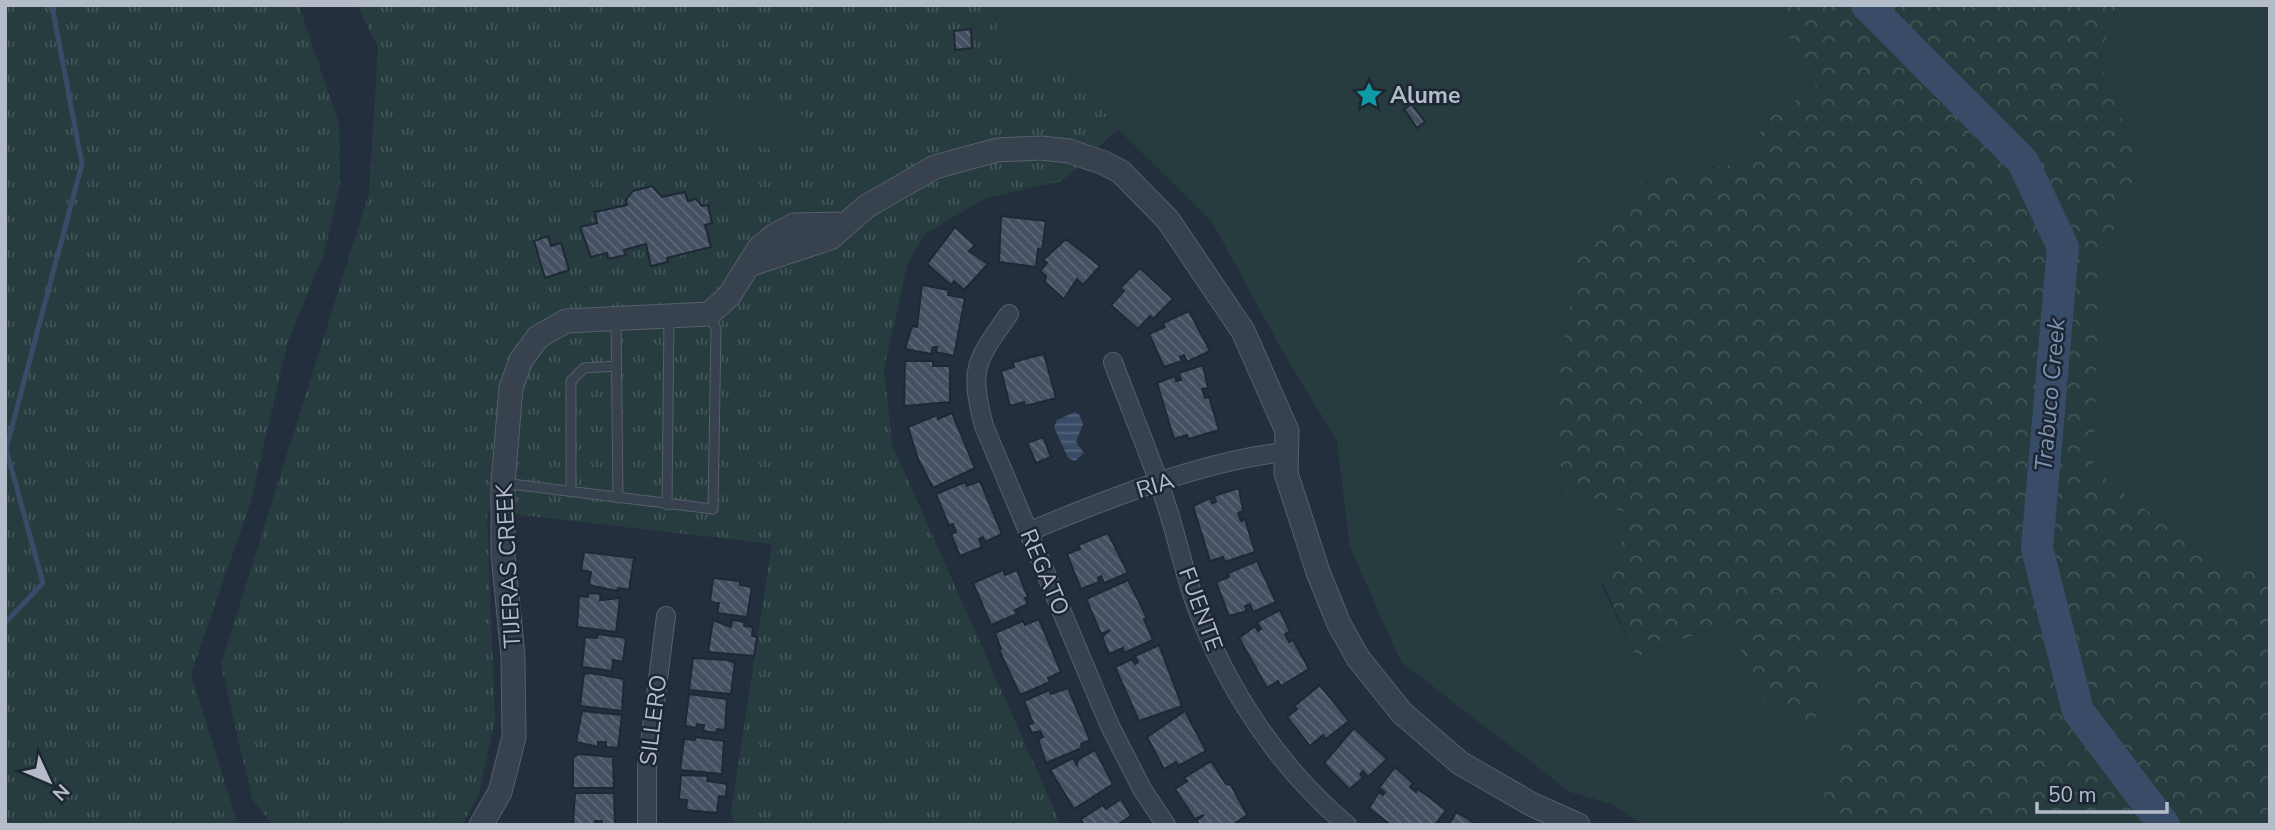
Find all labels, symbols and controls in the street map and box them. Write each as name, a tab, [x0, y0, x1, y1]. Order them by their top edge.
place icon: Alume	[1354, 80, 1384, 110]
place label: Alume	[1390, 80, 1460, 111]
water label: Trabuco Creek	[2027, 316, 2073, 473]
street label: RIA	[1132, 465, 1178, 506]
street label: TIJERAS CREEK	[489, 482, 528, 649]
street label: REGATO	[1013, 524, 1077, 620]
street label: FUENTE	[1171, 563, 1230, 655]
street label: SILLERO	[633, 673, 674, 767]
north arrow	[14, 746, 84, 816]
scale bar	[2037, 770, 2166, 814]
text: N	[46, 778, 75, 806]
text: 50 m	[2048, 781, 2097, 809]

